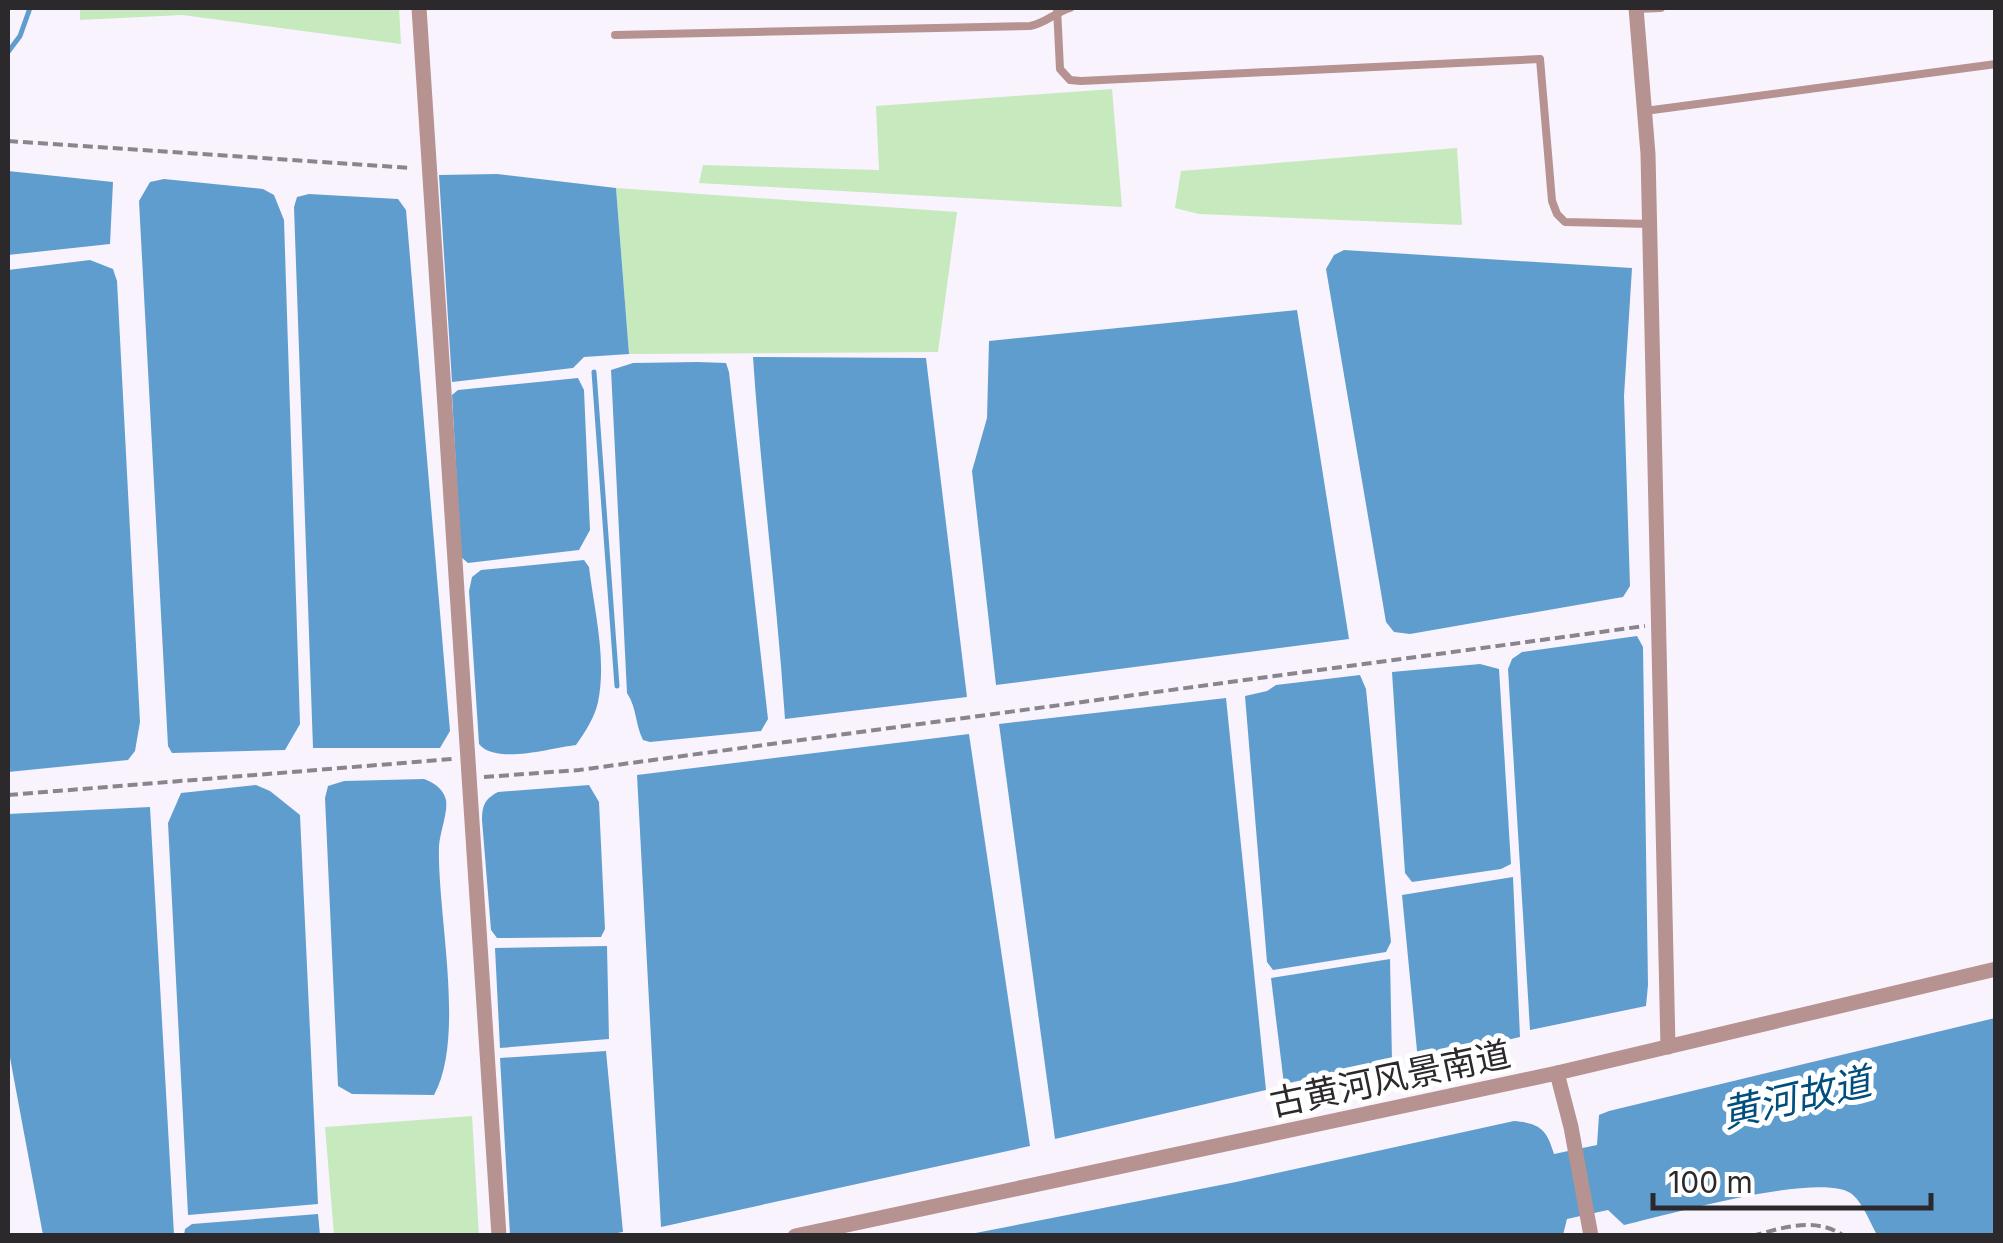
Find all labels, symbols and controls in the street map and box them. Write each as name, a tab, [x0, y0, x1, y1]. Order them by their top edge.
street label: 古黄河风景南道	[1266, 1032, 1514, 1124]
water label: 黄河故道	[1717, 1056, 1880, 1137]
scale bar	[1653, 1148, 1930, 1210]
text: 100 m	[1668, 1164, 1753, 1200]

